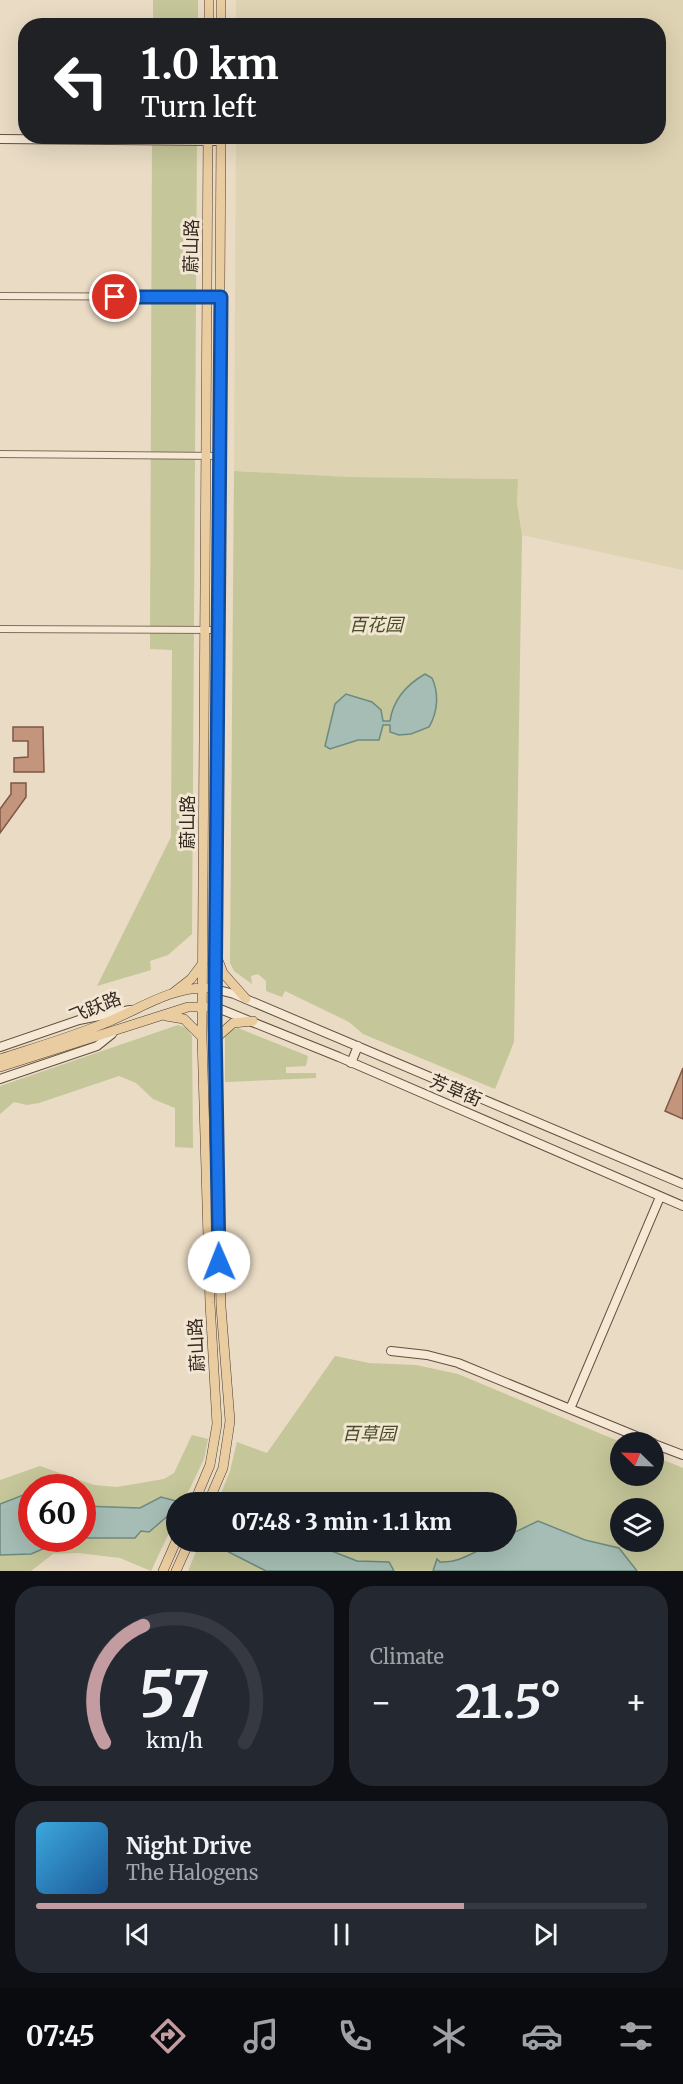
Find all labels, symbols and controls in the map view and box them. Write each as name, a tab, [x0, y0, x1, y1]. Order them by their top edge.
text: 1.0 km	[141, 38, 279, 90]
icon: left	[42, 42, 120, 120]
text: Turn left	[141, 90, 256, 124]
street label: 蔚山路	[179, 219, 203, 273]
pin	[89, 271, 140, 322]
icon: arrive	[98, 280, 131, 313]
park label: 百花园	[349, 613, 406, 636]
street label: 蔚山路	[176, 795, 199, 849]
street label: 飞跃路	[66, 986, 124, 1028]
street label: 芳草街	[427, 1069, 485, 1111]
position arrow	[187, 1230, 251, 1294]
street label: 蔚山路	[183, 1317, 209, 1373]
park label: 百草园	[342, 1422, 399, 1445]
north arrow	[610, 1432, 664, 1486]
map controls	[610, 1432, 664, 1552]
speed limit sign: 60	[18, 1474, 96, 1552]
button: layers	[610, 1498, 664, 1552]
text: 07:48 · 3 min · 1.1 km	[232, 1508, 451, 1536]
text: Climate	[370, 1644, 444, 1669]
text: 57	[139, 1656, 210, 1734]
text: 21.5°	[455, 1674, 562, 1730]
text: −	[370, 1682, 392, 1723]
text: +	[625, 1682, 647, 1723]
text: km/h	[146, 1727, 203, 1754]
text: Night Drive	[126, 1832, 251, 1860]
text: The Halogens	[126, 1860, 258, 1885]
icon: previous	[121, 1918, 154, 1951]
icon: pause	[325, 1918, 358, 1951]
icon: next	[529, 1918, 562, 1951]
icon: directions	[147, 2015, 189, 2057]
icon: music	[240, 2015, 282, 2057]
icon: phone	[334, 2015, 376, 2057]
icon: climate	[428, 2015, 470, 2057]
icon: car	[521, 2015, 563, 2057]
icon: filters	[615, 2015, 657, 2057]
text: 07:45	[26, 2019, 95, 2053]

